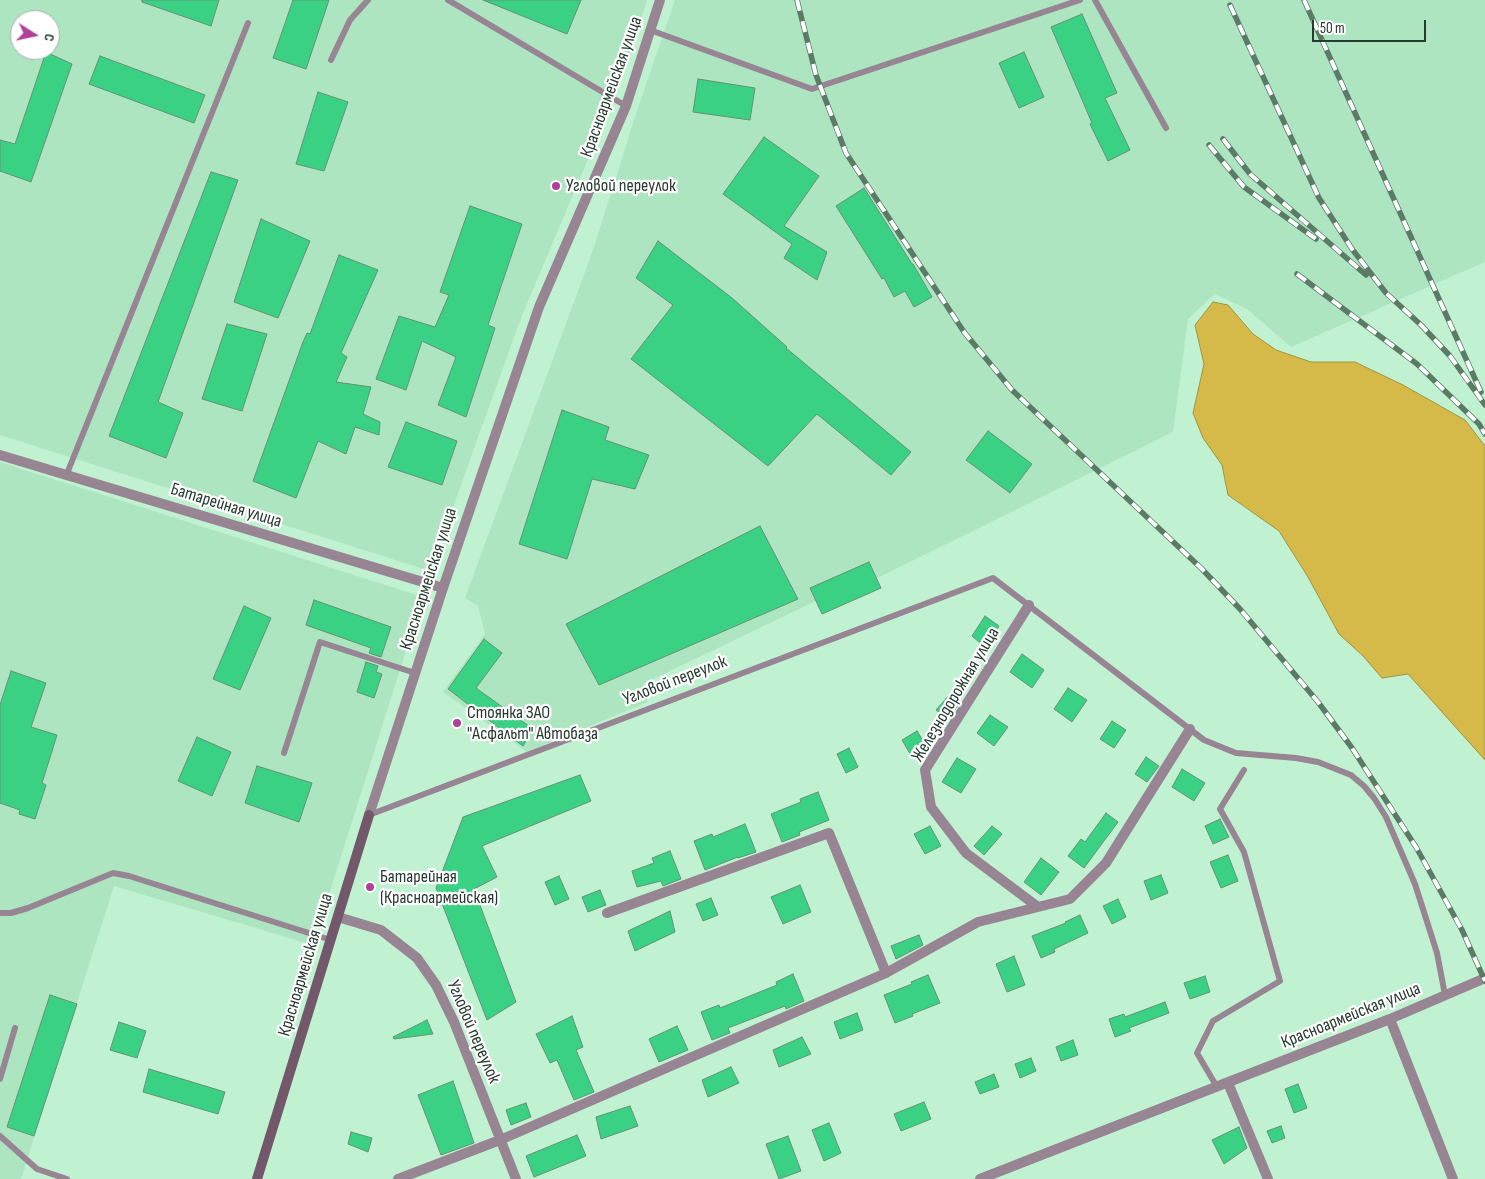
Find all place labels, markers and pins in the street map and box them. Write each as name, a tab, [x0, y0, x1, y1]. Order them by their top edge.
place label: Угловой переулок	[566, 175, 676, 197]
marker: Угловой переулок	[550, 180, 562, 192]
place label: Стоянка ЗАО "Асфальт" Автобаза	[467, 702, 598, 744]
marker: Стоянка ЗАО "Асфальт" Автобаза	[451, 717, 463, 729]
place label: Батарейная (Красноармейская)	[380, 866, 498, 909]
marker: Батарейная (Красноармейская)	[364, 881, 376, 893]

